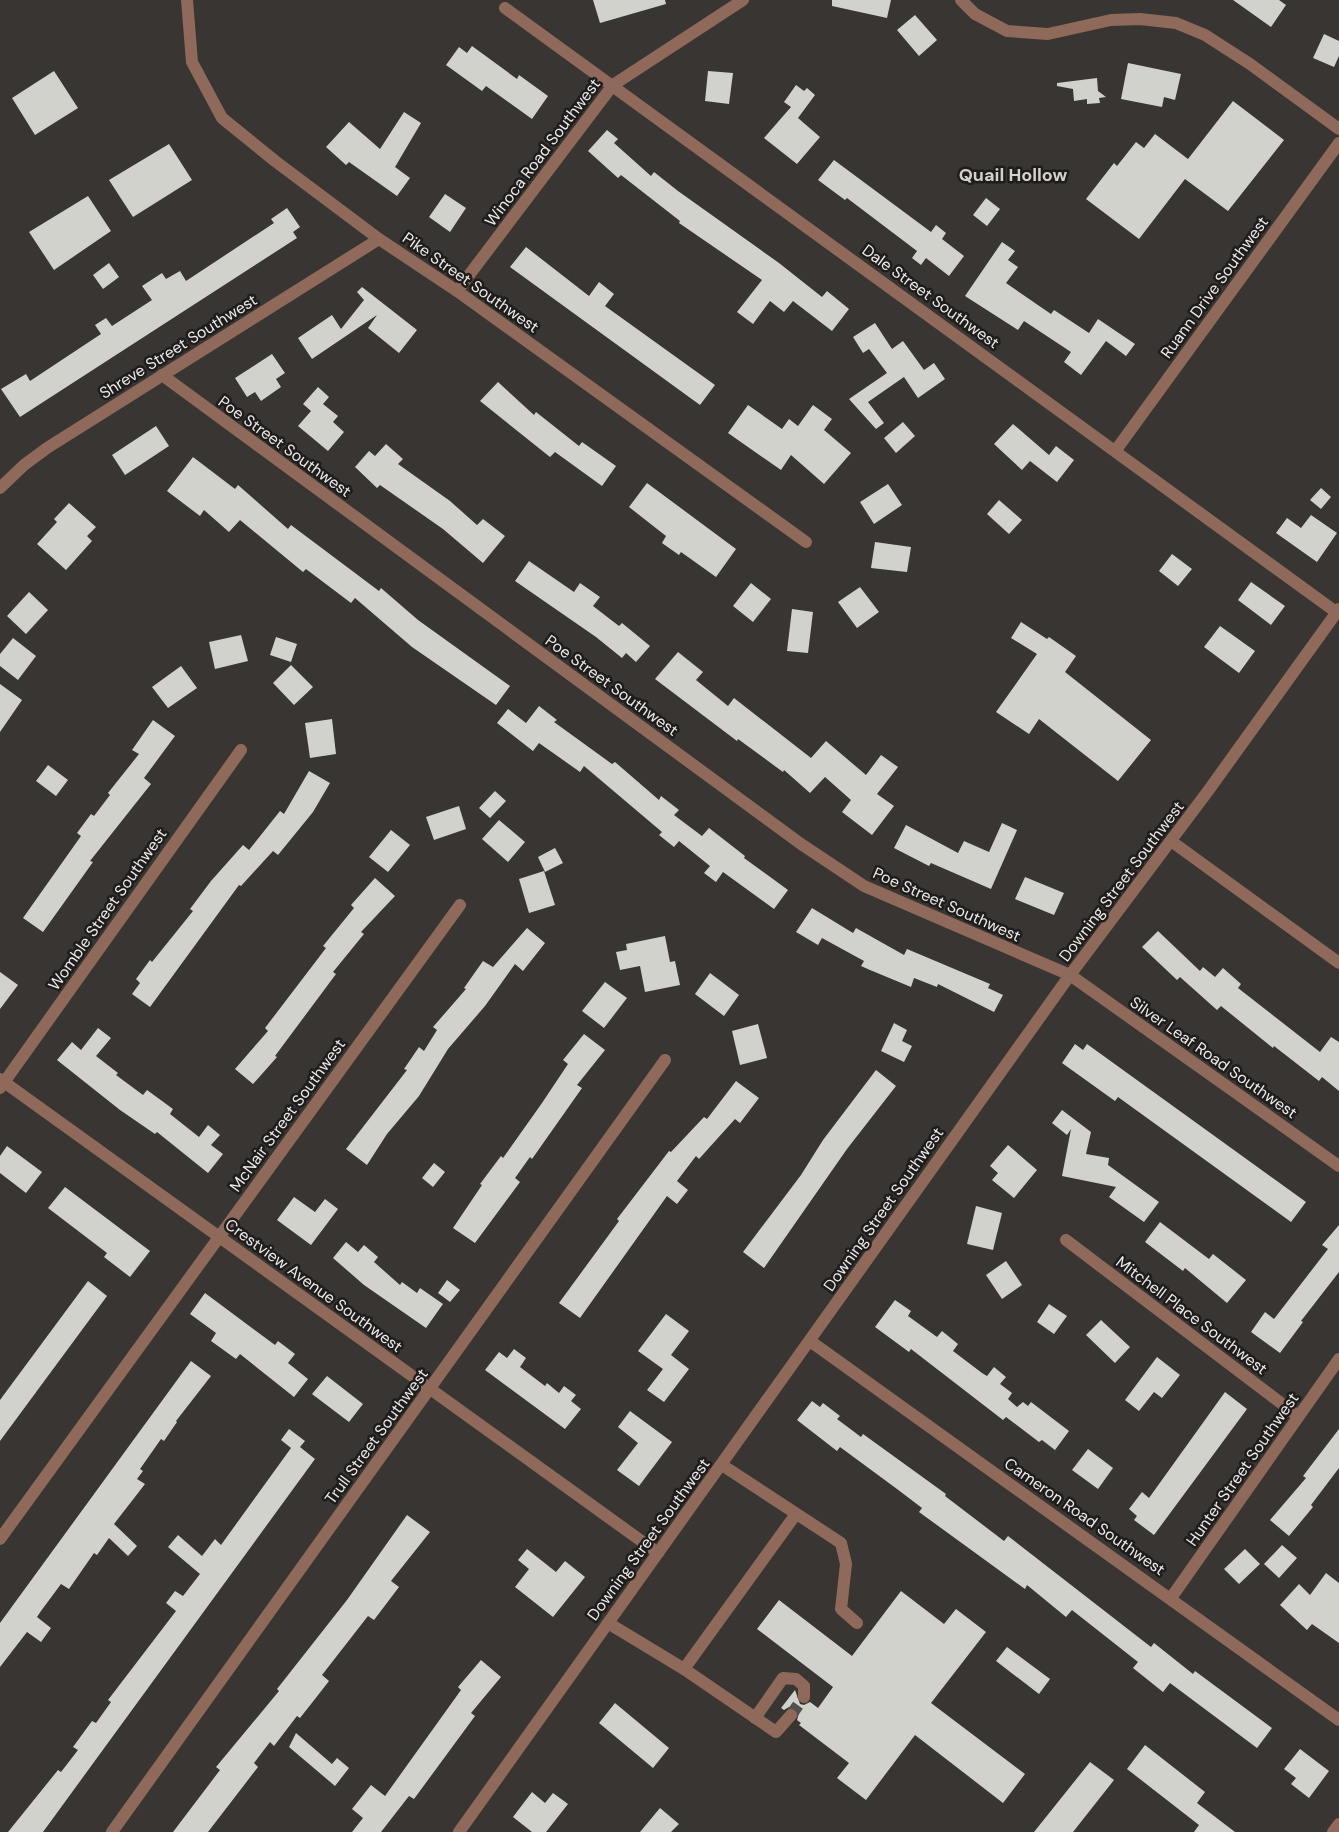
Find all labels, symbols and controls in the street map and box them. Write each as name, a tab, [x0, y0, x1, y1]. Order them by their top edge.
street label: Winoca Road Southwest	[480, 74, 605, 230]
district label: Quail Hollow	[959, 163, 1068, 187]
street label: Ruann Drive Southwest	[1156, 212, 1273, 362]
street label: Pike Street Southwest	[398, 227, 543, 337]
street label: Dale Street Southwest	[858, 240, 1003, 353]
street label: Shreve Street Southwest	[95, 289, 261, 404]
street label: Poe Street Southwest	[214, 391, 355, 502]
street label: Poe Street Southwest	[541, 630, 682, 741]
street label: Downing Street Southwest	[1054, 797, 1189, 966]
street label: Womble Street Southwest	[43, 824, 171, 994]
street label: Poe Street Southwest	[870, 862, 1024, 947]
street label: Silver Leaf Road Southwest	[1126, 992, 1301, 1123]
street label: McNair Street Southwest	[225, 1035, 350, 1196]
street label: Downing Street Southwest	[819, 1123, 948, 1295]
street label: Crestview Avenue Southwest	[221, 1214, 407, 1357]
street label: Mitchell Place Southwest	[1112, 1251, 1272, 1379]
street label: Trull Street Southwest	[320, 1364, 433, 1508]
street label: Hunter Street Southwest	[1181, 1389, 1303, 1550]
street label: Cameron Road Southwest	[1000, 1453, 1169, 1580]
street label: Downing Street Southwest	[582, 1454, 714, 1625]

